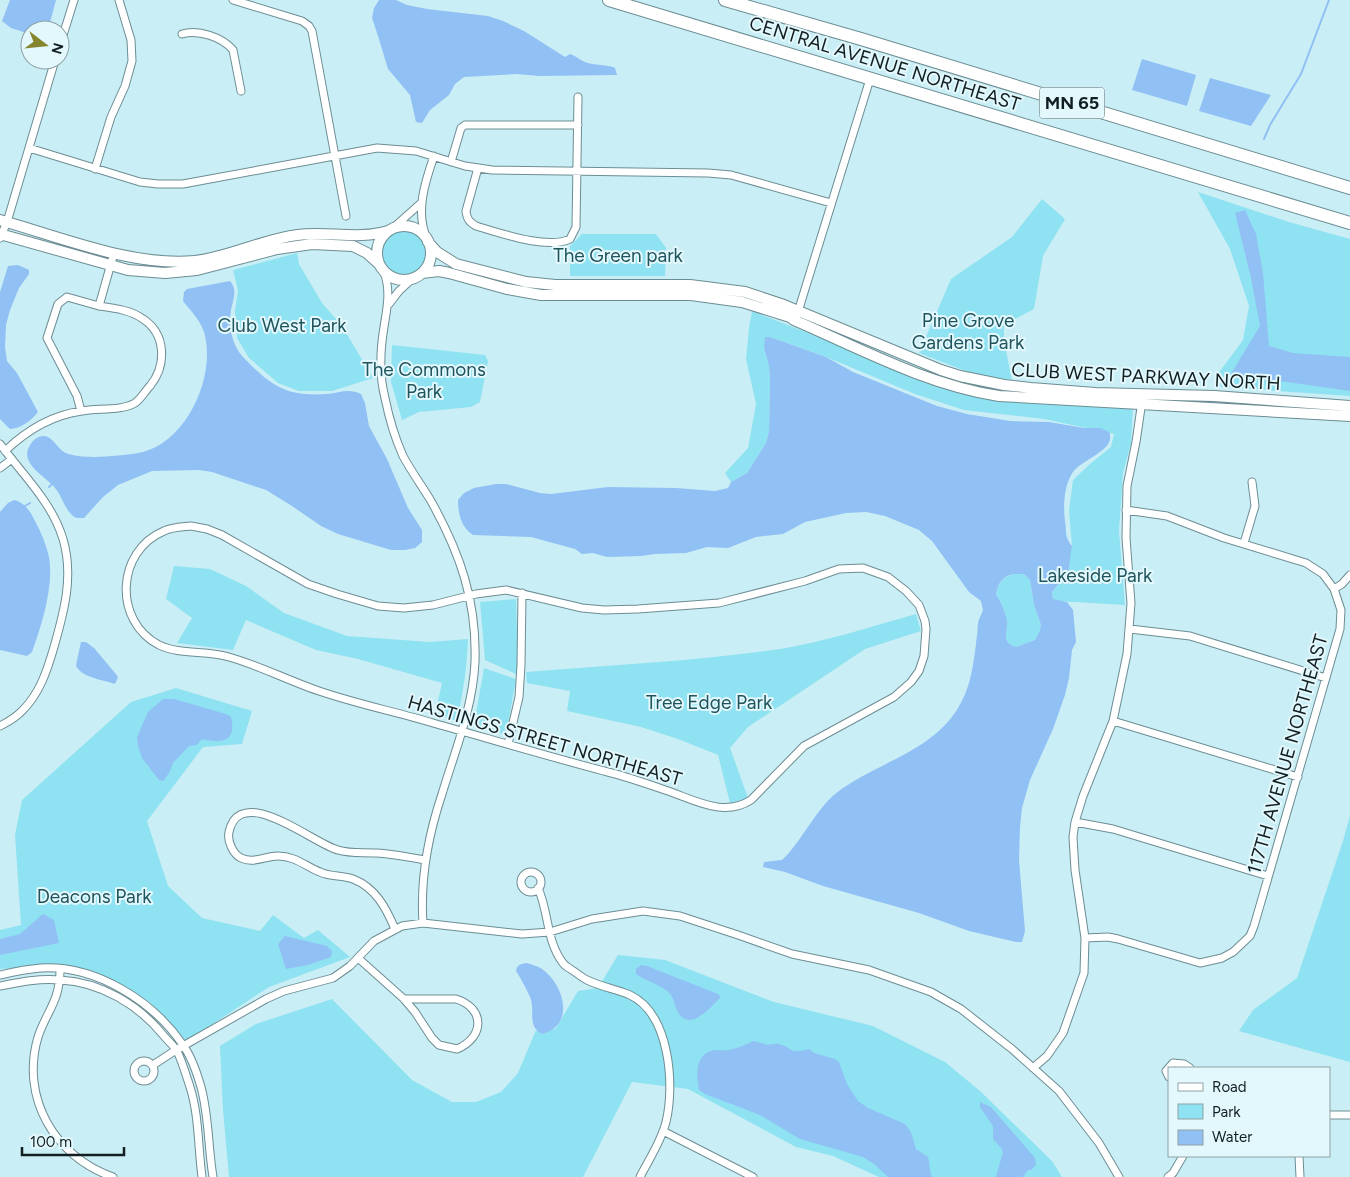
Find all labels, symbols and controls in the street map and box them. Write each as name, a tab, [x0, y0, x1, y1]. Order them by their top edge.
street label: CENTRAL AVENUE NORTHEAST	[746, 11, 1024, 116]
north arrow	[20, 20, 70, 70]
text: N	[47, 41, 67, 56]
road number: MN 65	[1040, 88, 1104, 119]
park label: The Green park	[553, 244, 684, 267]
park label: Pine Grove Gardens Park	[912, 309, 1025, 354]
park label: Club West Park	[217, 314, 347, 337]
park label: The Commons Park	[362, 358, 486, 403]
street label: CLUB WEST PARKWAY NORTH	[1011, 358, 1281, 395]
park label: Lakeside Park	[1038, 564, 1153, 587]
street label: 117TH AVENUE NORTHEAST	[1242, 631, 1333, 877]
street label: HASTINGS STREET NORTHEAST	[405, 690, 685, 791]
park label: Tree Edge Park	[646, 691, 773, 714]
park label: Deacons Park	[37, 885, 152, 908]
legend	[1168, 1067, 1330, 1157]
text: Road	[1212, 1078, 1247, 1096]
text: Park	[1212, 1103, 1241, 1121]
scale bar	[22, 1124, 125, 1156]
text: Water	[1212, 1128, 1252, 1146]
text: 100 m	[30, 1133, 72, 1151]

